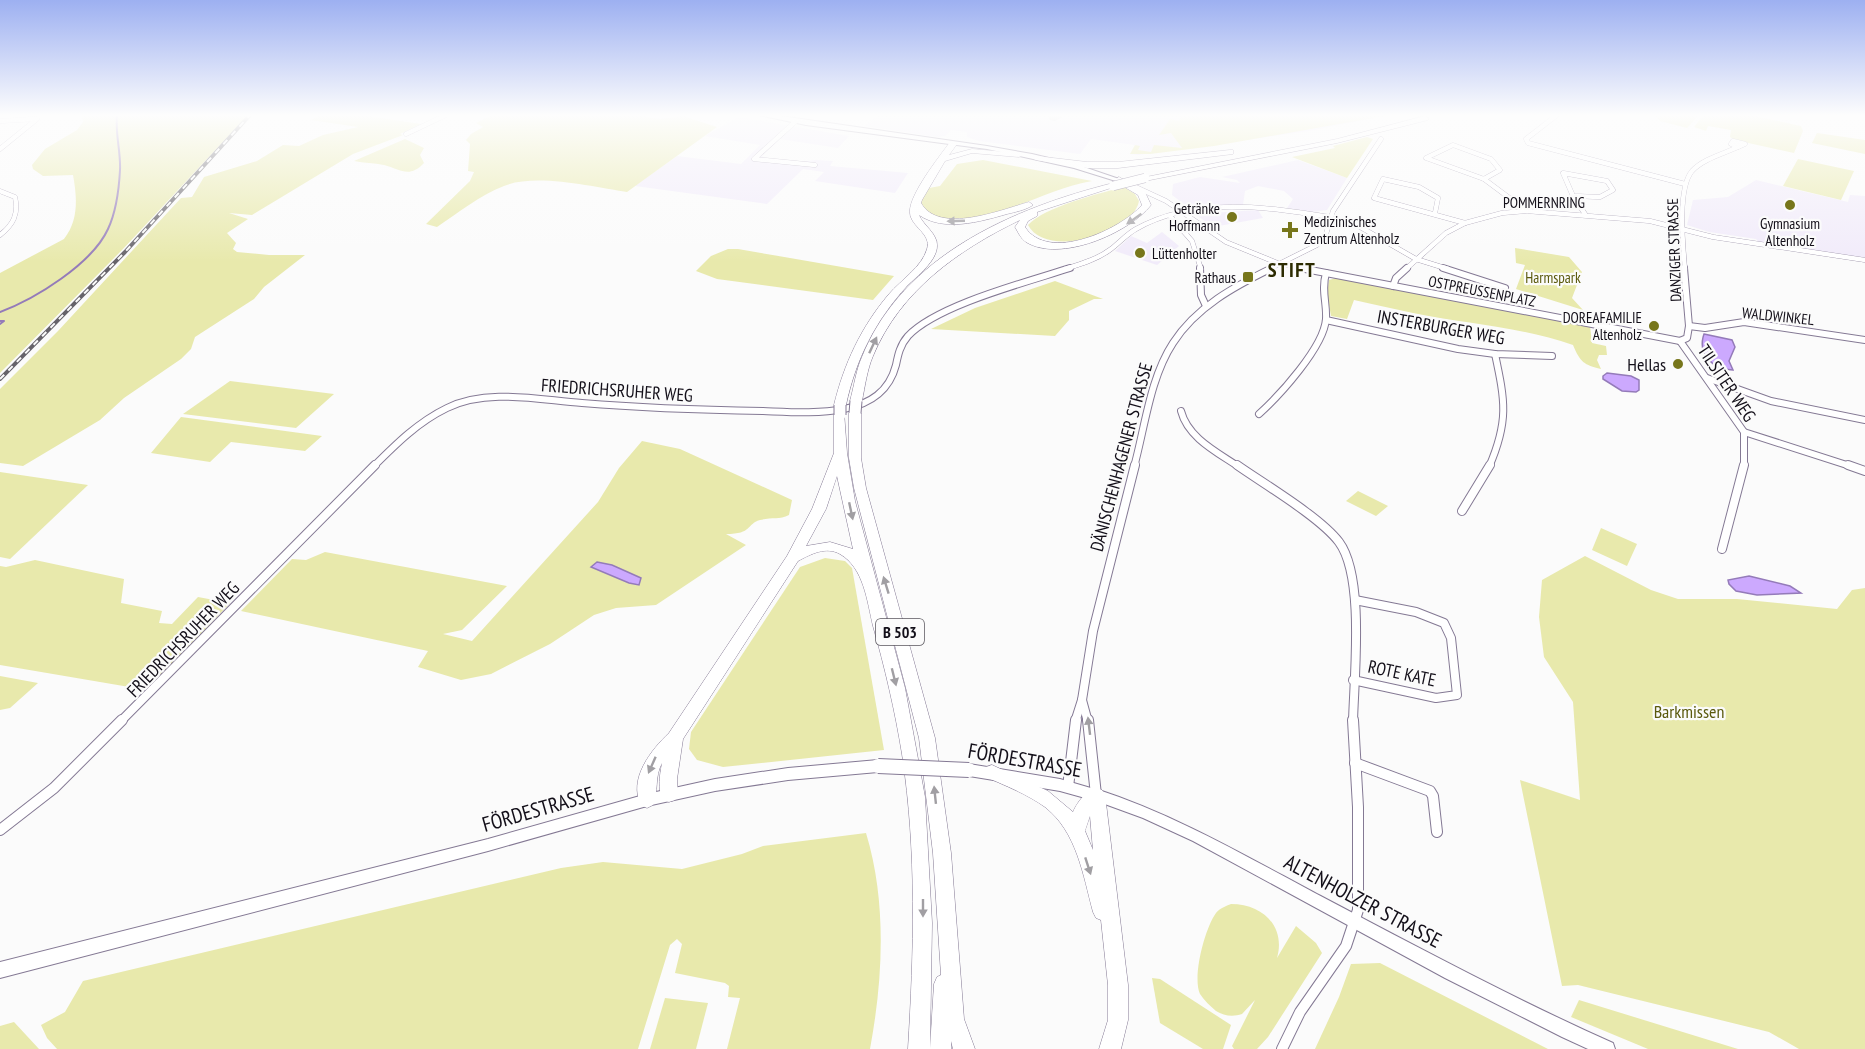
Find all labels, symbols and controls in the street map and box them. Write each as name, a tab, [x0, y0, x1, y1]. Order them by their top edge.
street label: POMMERNRING	[1503, 193, 1585, 212]
street label: DANZIGER STRASSE	[1663, 198, 1685, 302]
marker: Gymnasium Altenholz	[1783, 198, 1797, 212]
place label: Getränke Hoffmann	[1169, 199, 1220, 235]
marker: Getränke Hoffmann	[1225, 210, 1239, 224]
place label: Medizinisches Zentrum Altenholz	[1304, 212, 1399, 248]
one-way arrow	[1126, 213, 1142, 225]
place label: Gymnasium Altenholz	[1760, 214, 1820, 250]
one-way arrow	[946, 217, 965, 226]
marker: Medizinisches Zentrum Altenholz	[1281, 221, 1299, 239]
place label: Lüttenholter	[1152, 244, 1217, 263]
marker: Lüttenholter	[1133, 246, 1147, 260]
district label: STIFT	[1268, 257, 1316, 283]
place label: Rathaus	[1194, 268, 1236, 287]
park label: Harmspark	[1525, 268, 1581, 287]
marker: Rathaus	[1241, 270, 1255, 284]
street label: OSTPREUSSENPLATZ	[1427, 271, 1538, 311]
street label: WALDWINKEL	[1741, 303, 1816, 329]
street label: INSTERBURGER WEG	[1375, 304, 1507, 350]
place label: DOREAFAMILIE Altenholz	[1563, 308, 1642, 344]
marker: DOREAFAMILIE Altenholz	[1647, 319, 1661, 333]
one-way arrow	[868, 337, 877, 354]
street label: TILSITER WEG	[1693, 340, 1761, 426]
place label: Hellas	[1627, 353, 1666, 376]
marker: Hellas	[1671, 357, 1685, 371]
street label: DÄNISCHENHAGENER STRASSE	[1085, 360, 1157, 554]
street label: FRIEDRICHSRUHER WEG	[540, 373, 694, 407]
one-way arrow	[846, 502, 856, 520]
street label: FRIEDRICHSRUHER WEG	[122, 576, 244, 702]
one-way arrow	[881, 576, 890, 594]
road number: B 503	[876, 619, 924, 645]
street label: ROTE KATE	[1366, 655, 1438, 691]
one-way arrow	[889, 668, 899, 686]
park label: Barkmissen	[1654, 700, 1724, 723]
one-way arrow	[1084, 717, 1094, 736]
street label: FÖRDESTRASSE	[966, 737, 1084, 783]
one-way arrow	[647, 756, 656, 774]
street label: FÖRDESTRASSE	[479, 780, 597, 838]
one-way arrow	[931, 785, 940, 804]
street label: ALTENHOLZER STRASSE	[1280, 848, 1446, 954]
one-way arrow	[1084, 857, 1093, 875]
one-way arrow	[918, 898, 928, 917]

